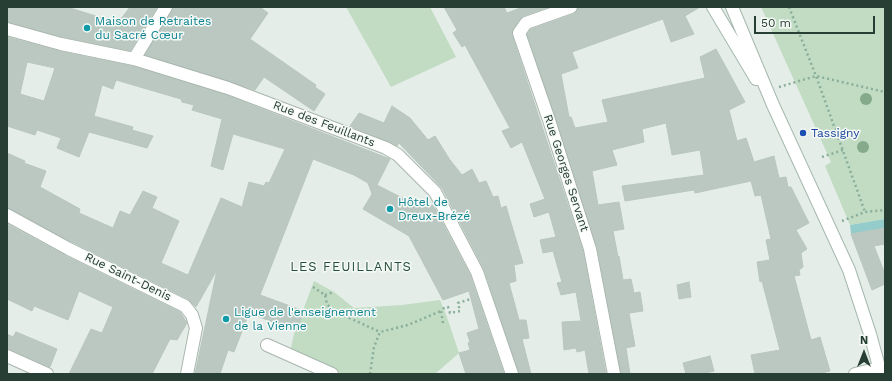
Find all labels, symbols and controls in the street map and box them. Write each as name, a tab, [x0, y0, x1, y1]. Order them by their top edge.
scale bar	[756, 8, 877, 34]
place label: Maison de Retraites du Sacré Cœur	[95, 14, 211, 42]
text: 50 m	[761, 16, 791, 30]
marker: Maison de Retraites du Sacré Cœur	[82, 23, 92, 33]
street label: Rue des Feuillants	[271, 98, 377, 150]
street label: Rue Georges Servant	[540, 113, 592, 233]
place label: Tassigny	[811, 126, 860, 140]
marker: Tassigny	[798, 128, 808, 138]
place label: Hôtel de Dreux-Brézé	[398, 195, 470, 223]
marker: Hôtel de Dreux-Brézé	[385, 204, 395, 214]
street label: Rue Saint-Denis	[82, 250, 174, 304]
district label: LES FEUILLANTS	[290, 259, 412, 275]
place label: Ligue de l'enseignement de la Vienne	[234, 305, 376, 333]
marker: Ligue de l'enseignement de la Vienne	[221, 314, 231, 324]
north arrow	[844, 333, 884, 373]
text: N	[860, 334, 868, 347]

